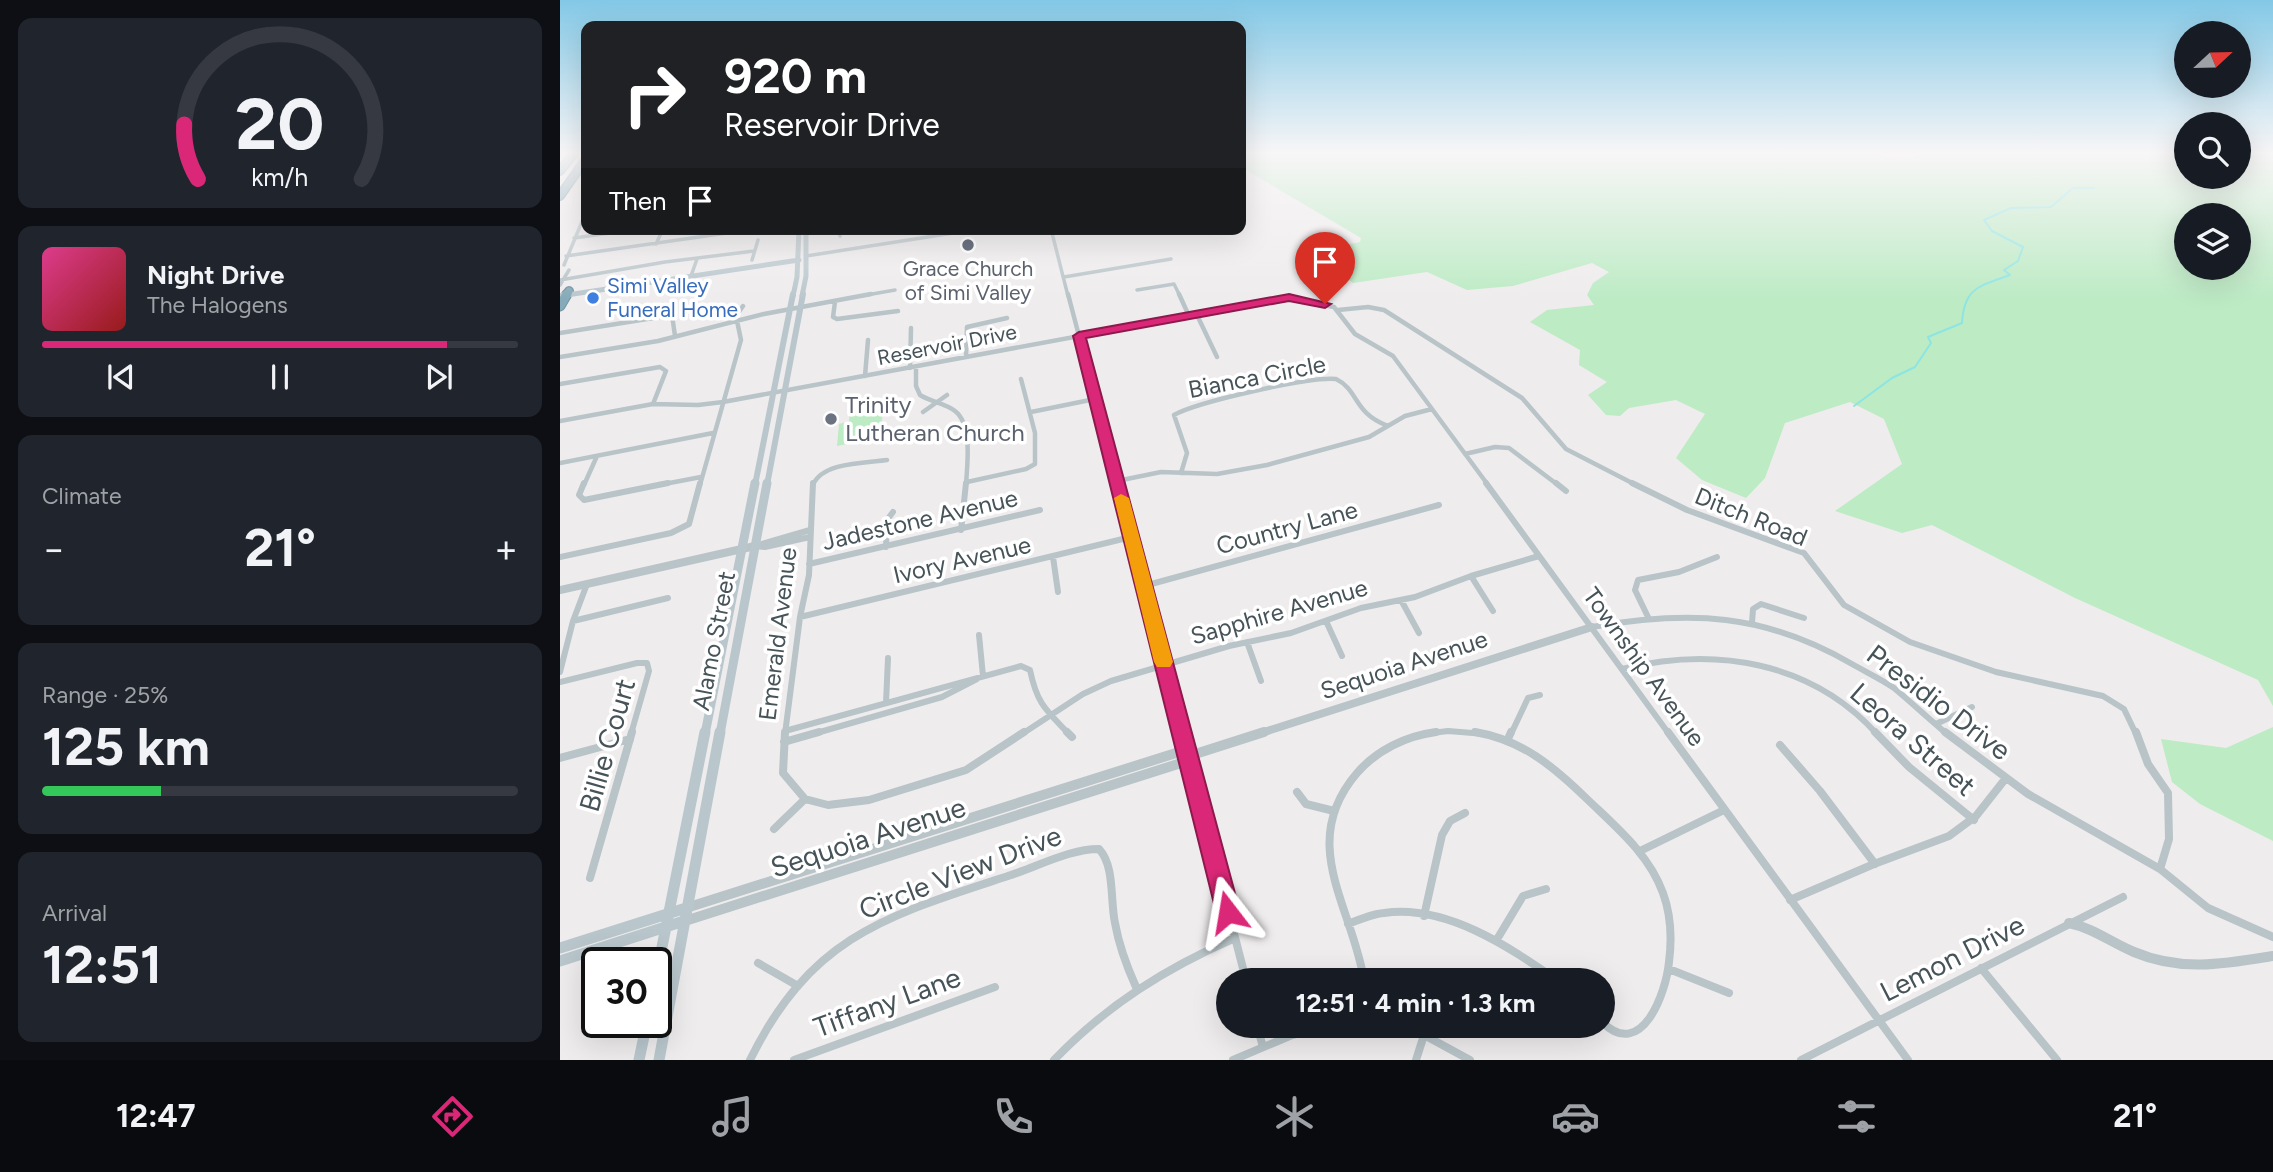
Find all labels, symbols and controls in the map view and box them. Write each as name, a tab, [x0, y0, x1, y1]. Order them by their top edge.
north arrow	[2174, 21, 2250, 98]
map controls	[2174, 21, 2251, 280]
text: 920 m	[724, 46, 867, 105]
icon: right	[609, 49, 700, 140]
text: 20	[235, 81, 325, 168]
text: Reservoir Drive	[724, 106, 940, 144]
button: search	[2174, 112, 2251, 189]
text: km/h	[251, 162, 309, 192]
icon: arrive	[681, 182, 719, 220]
text: Then	[609, 185, 667, 217]
button: layers	[2174, 203, 2251, 280]
pin	[1295, 232, 1355, 304]
marker: Grace Church of Simi Valley	[960, 237, 976, 253]
icon: arrive	[1306, 243, 1344, 281]
place label: Grace Church of Simi Valley	[903, 256, 1033, 305]
text: Night Drive	[147, 259, 284, 291]
place label: Simi Valley Funeral Home	[607, 273, 738, 322]
marker: Simi Valley Funeral Home	[585, 290, 601, 306]
text: The Halogens	[147, 291, 288, 319]
street label: Reservoir Drive	[875, 319, 1019, 370]
street label: Bianca Circle	[1186, 349, 1328, 404]
icon: previous	[102, 358, 140, 396]
icon: pause	[261, 358, 299, 396]
icon: next	[420, 358, 458, 396]
place label: Trinity Lutheran Church	[845, 390, 1025, 447]
marker: Trinity Lutheran Church	[823, 411, 839, 427]
street label: Ditch Road	[1691, 481, 1812, 552]
text: Climate	[42, 482, 121, 510]
street label: Jadestone Avenue	[819, 483, 1020, 556]
street label: Country Lane	[1213, 495, 1361, 560]
text: 21°	[244, 517, 316, 579]
text: −	[42, 526, 66, 572]
text: +	[494, 526, 518, 572]
street label: Ivory Avenue	[890, 530, 1034, 589]
street label: Emerald Avenue	[752, 546, 803, 722]
street label: Alamo Street	[686, 569, 741, 713]
street label: Sapphire Avenue	[1187, 572, 1371, 651]
street label: Township Avenue	[1577, 582, 1712, 752]
street label: Sequoia Avenue	[1317, 624, 1491, 705]
street label: Presidio Drive	[1860, 637, 2018, 767]
street label: Billie Court	[572, 675, 642, 815]
street label: Leora Street	[1843, 675, 1983, 803]
text: Range · 25%	[42, 681, 168, 709]
text: 125 km	[42, 716, 210, 778]
street label: Sequoia Avenue	[766, 789, 970, 885]
street label: Circle View Drive	[854, 818, 1066, 926]
position arrow	[1191, 875, 1265, 949]
text: Arrival	[42, 899, 107, 927]
street label: Lemon Drive	[1874, 907, 2030, 1009]
text: 12:51	[42, 934, 162, 996]
speed limit sign: 30	[581, 947, 672, 1038]
street label: Tiffany Lane	[809, 960, 965, 1044]
text: 12:51 · 4 min · 1.3 km	[1296, 987, 1535, 1019]
icon: directions	[428, 1092, 477, 1141]
icon: music	[708, 1092, 757, 1141]
icon: phone	[989, 1092, 1038, 1141]
icon: climate	[1270, 1092, 1319, 1141]
icon: car	[1551, 1092, 1600, 1141]
icon: filters	[1832, 1092, 1881, 1141]
text: 12:47	[116, 1097, 196, 1135]
text: 21°	[2113, 1097, 2157, 1135]

